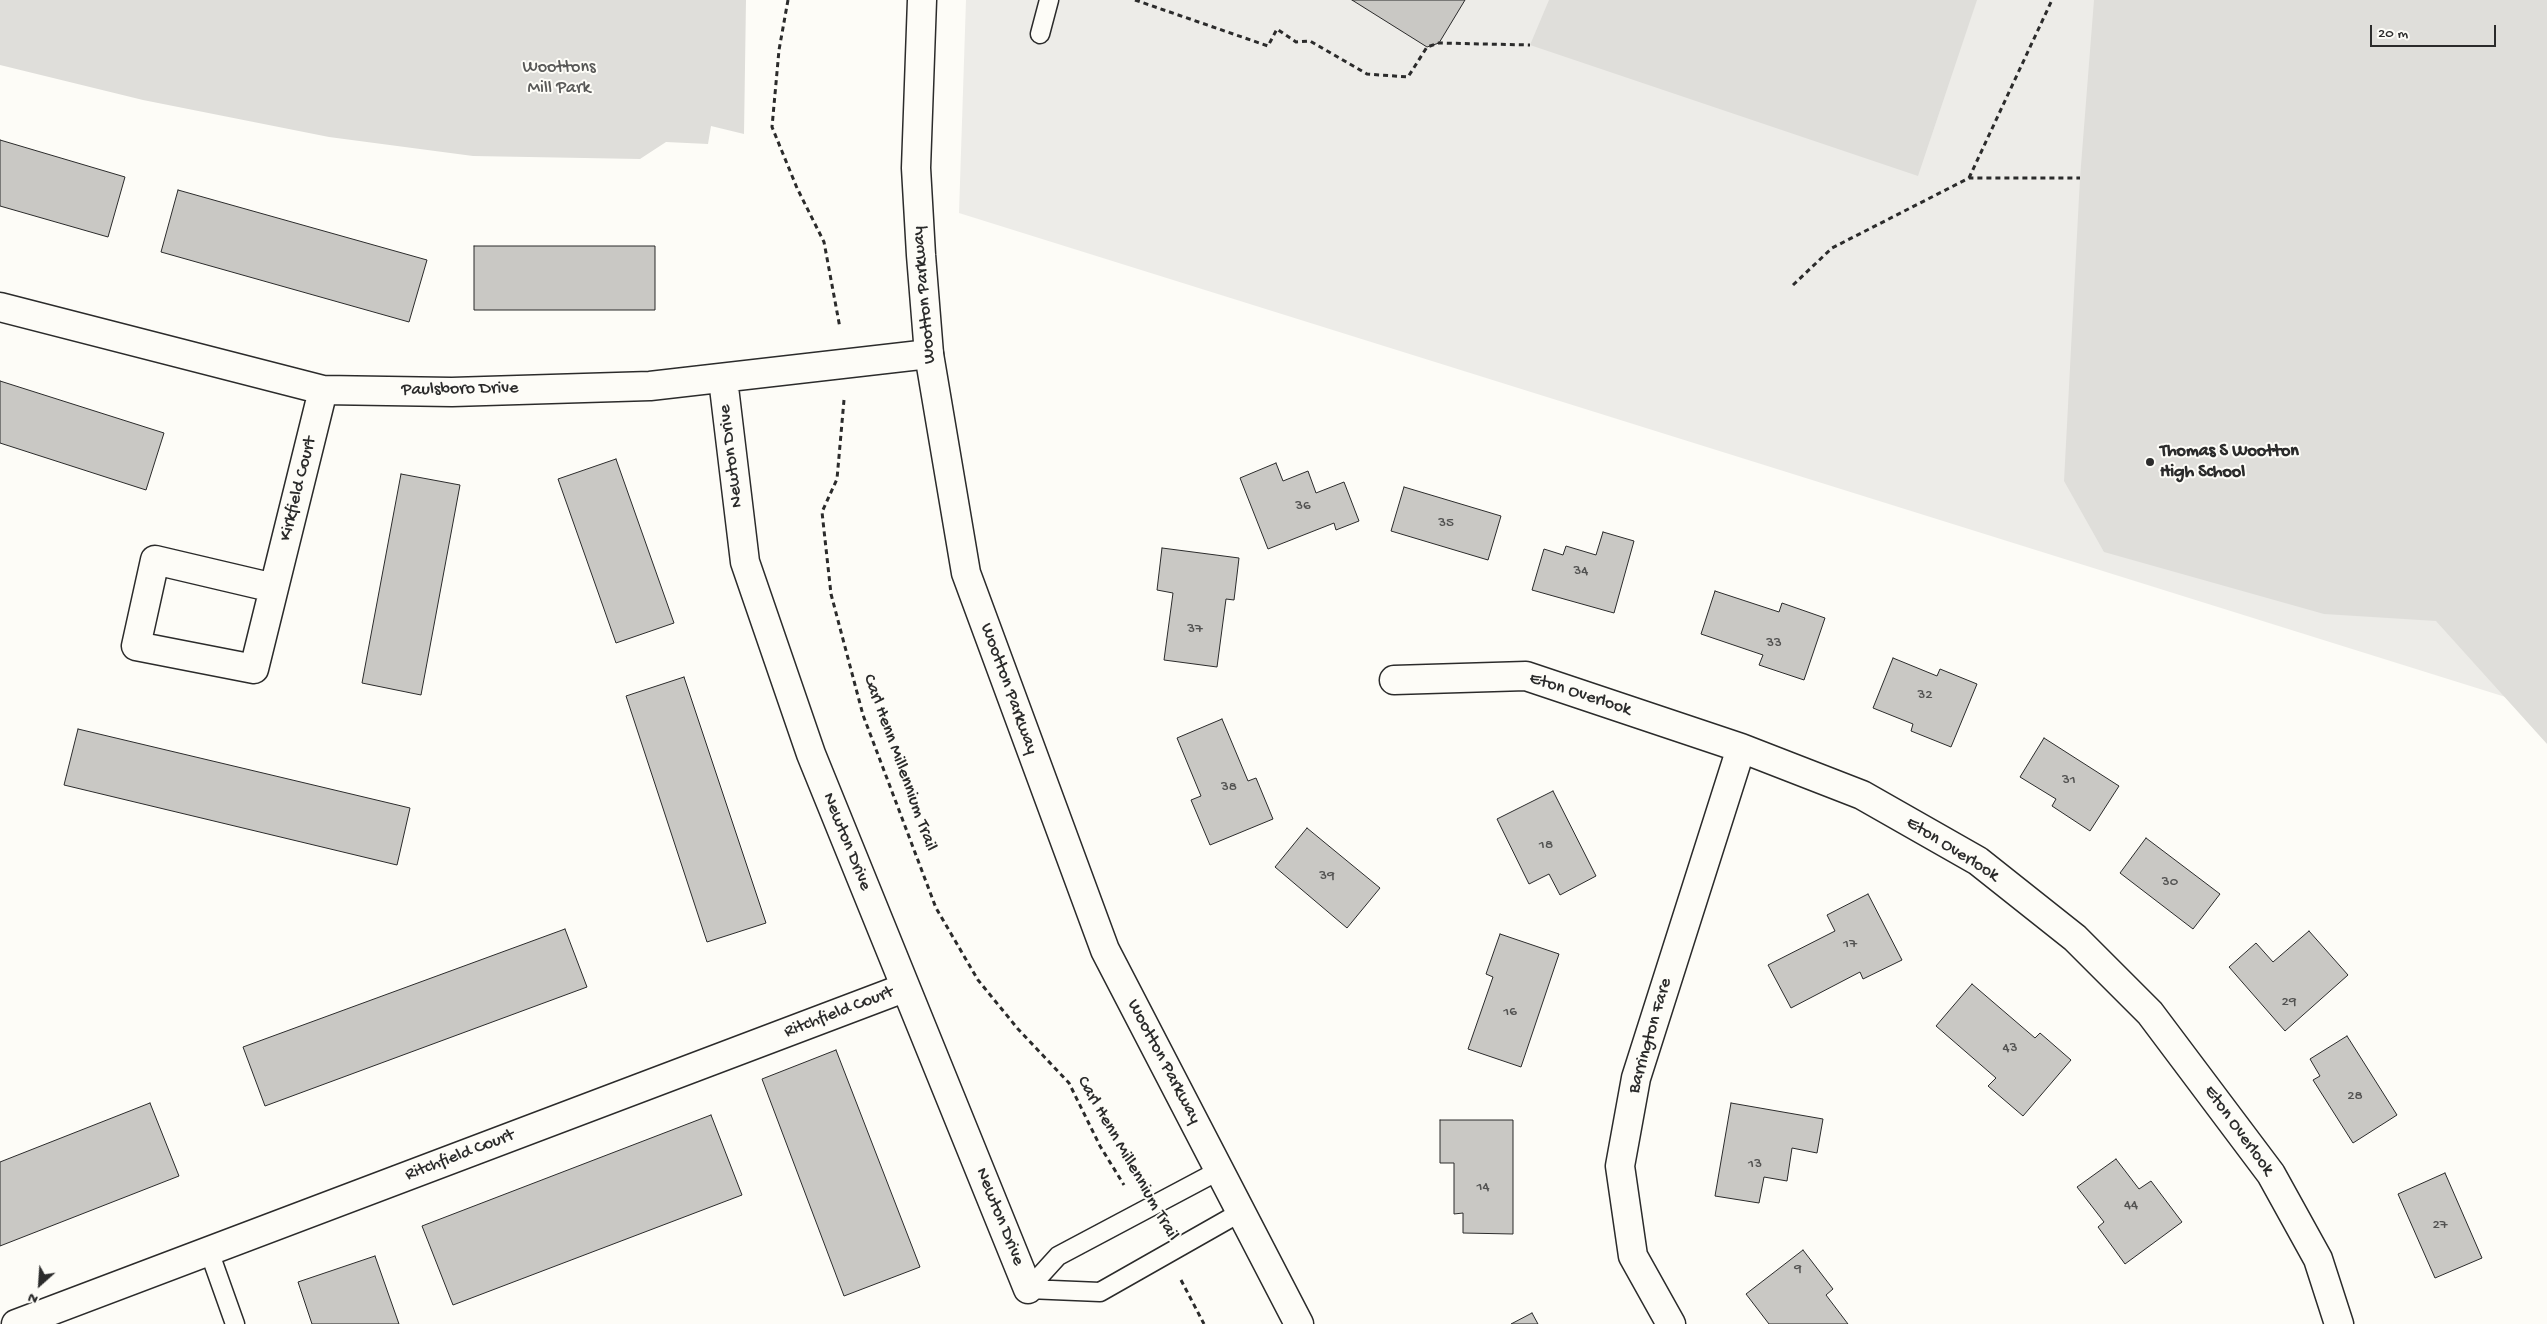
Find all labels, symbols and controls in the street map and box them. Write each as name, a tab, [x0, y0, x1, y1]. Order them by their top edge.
scale bar	[2372, 15, 2498, 47]
text: 20 m	[2378, 25, 2408, 43]
park label: Woottons Mill Park	[522, 57, 596, 100]
street label: Wootton Parkway	[908, 225, 942, 365]
street label: Paulsboro Drive	[401, 378, 519, 402]
street label: Newton Drive	[715, 403, 749, 509]
street label: Kirkfield Court	[276, 434, 322, 544]
place label: Thomas S Wootton High School	[2160, 441, 2299, 484]
marker: Thomas S Wootton High School	[2144, 456, 2156, 468]
house number: 36	[1295, 498, 1311, 516]
house number: 35	[1438, 515, 1454, 533]
house number: 34	[1574, 563, 1588, 581]
street label: Wootton Parkway	[974, 620, 1042, 758]
house number: 37	[1187, 621, 1203, 639]
house number: 33	[1766, 635, 1782, 653]
street label: Eton Overlook	[1526, 668, 1634, 722]
street label: Carl Henn Millennium Trail	[857, 672, 941, 854]
house number: 32	[1917, 687, 1933, 705]
house number: 31	[2062, 772, 2076, 790]
house number: 38	[1221, 779, 1237, 797]
street label: Newton Drive	[817, 790, 875, 894]
street label: Eton Overlook	[1901, 813, 2003, 887]
house number: 18	[1539, 837, 1553, 855]
house number: 39	[1319, 868, 1335, 886]
house number: 30	[2162, 874, 2178, 892]
house number: 17	[1843, 936, 1857, 954]
street label: Barrington Fare	[1624, 976, 1678, 1096]
street label: Ritchfield Court	[781, 982, 897, 1044]
house number: 29	[2282, 994, 2296, 1012]
street label: Wootton Parkway	[1121, 996, 1205, 1128]
house number: 16	[1503, 1004, 1517, 1022]
house number: 43	[2003, 1040, 2017, 1058]
street label: Carl Henn Millennium Trail	[1071, 1073, 1183, 1245]
street label: Eton Overlook	[2198, 1082, 2278, 1180]
house number: 28	[2347, 1088, 2363, 1106]
street label: Ritchfield Court	[402, 1125, 518, 1187]
house number: 13	[1748, 1156, 1762, 1174]
street label: Newton Drive	[970, 1165, 1028, 1269]
house number: 14	[1476, 1179, 1490, 1197]
house number: 44	[2124, 1197, 2138, 1215]
house number: 27	[2432, 1217, 2448, 1235]
north arrow	[15, 1259, 65, 1309]
house number: 9	[1794, 1261, 1802, 1279]
text: N	[25, 1288, 41, 1308]

